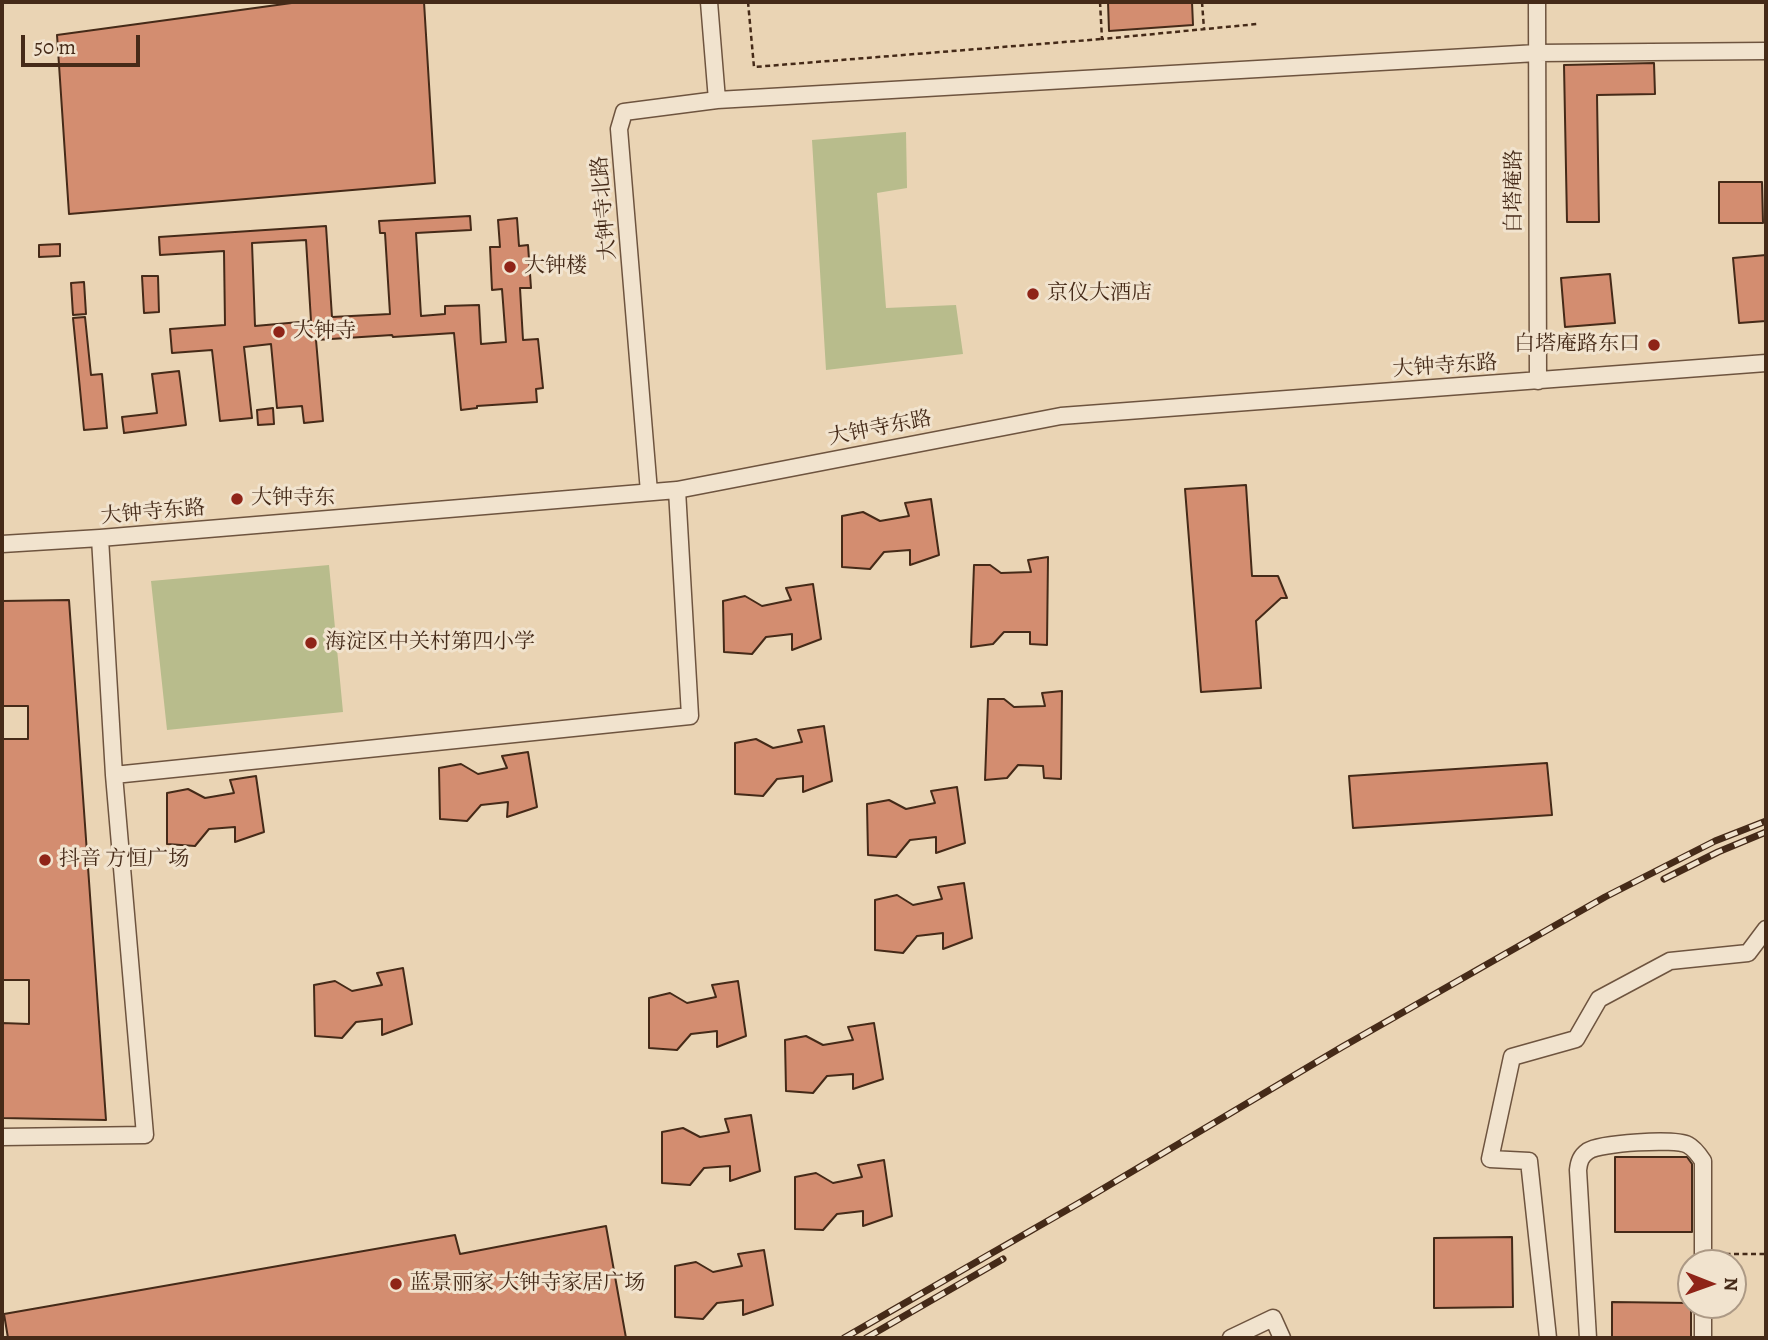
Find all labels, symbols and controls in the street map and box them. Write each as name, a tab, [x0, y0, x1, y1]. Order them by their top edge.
scale bar	[24, 21, 144, 65]
text: 50 m	[34, 33, 76, 61]
street label: 白塔庵路	[1502, 149, 1528, 233]
street label: 大钟寺北路	[588, 155, 622, 261]
place label: 大钟楼	[524, 254, 587, 280]
marker: 大钟楼	[502, 259, 518, 275]
place label: 京仪大酒店	[1047, 281, 1152, 307]
marker: 京仪大酒店	[1025, 286, 1041, 302]
place label: 大钟寺	[293, 319, 356, 345]
marker: 大钟寺	[271, 324, 287, 340]
place label: 白塔庵路东口	[1514, 332, 1640, 358]
marker: 白塔庵路东口	[1646, 337, 1662, 353]
street label: 大钟寺东路	[1392, 351, 1498, 383]
street label: 大钟寺东路	[826, 407, 934, 451]
place label: 大钟寺东	[251, 486, 335, 512]
marker: 大钟寺东	[229, 491, 245, 507]
street label: 大钟寺东路	[100, 496, 206, 530]
place label: 海淀区中关村第四小学	[325, 630, 535, 656]
marker: 海淀区中关村第四小学	[303, 635, 319, 651]
place label: 抖音 方恒广场	[59, 847, 189, 873]
marker: 抖音 方恒广场	[37, 852, 53, 868]
north arrow	[1677, 1249, 1747, 1319]
place label: 蓝景丽家 大钟寺家居广场	[410, 1271, 645, 1297]
marker: 蓝景丽家 大钟寺家居广场	[388, 1276, 404, 1292]
text: N	[1718, 1277, 1744, 1291]

